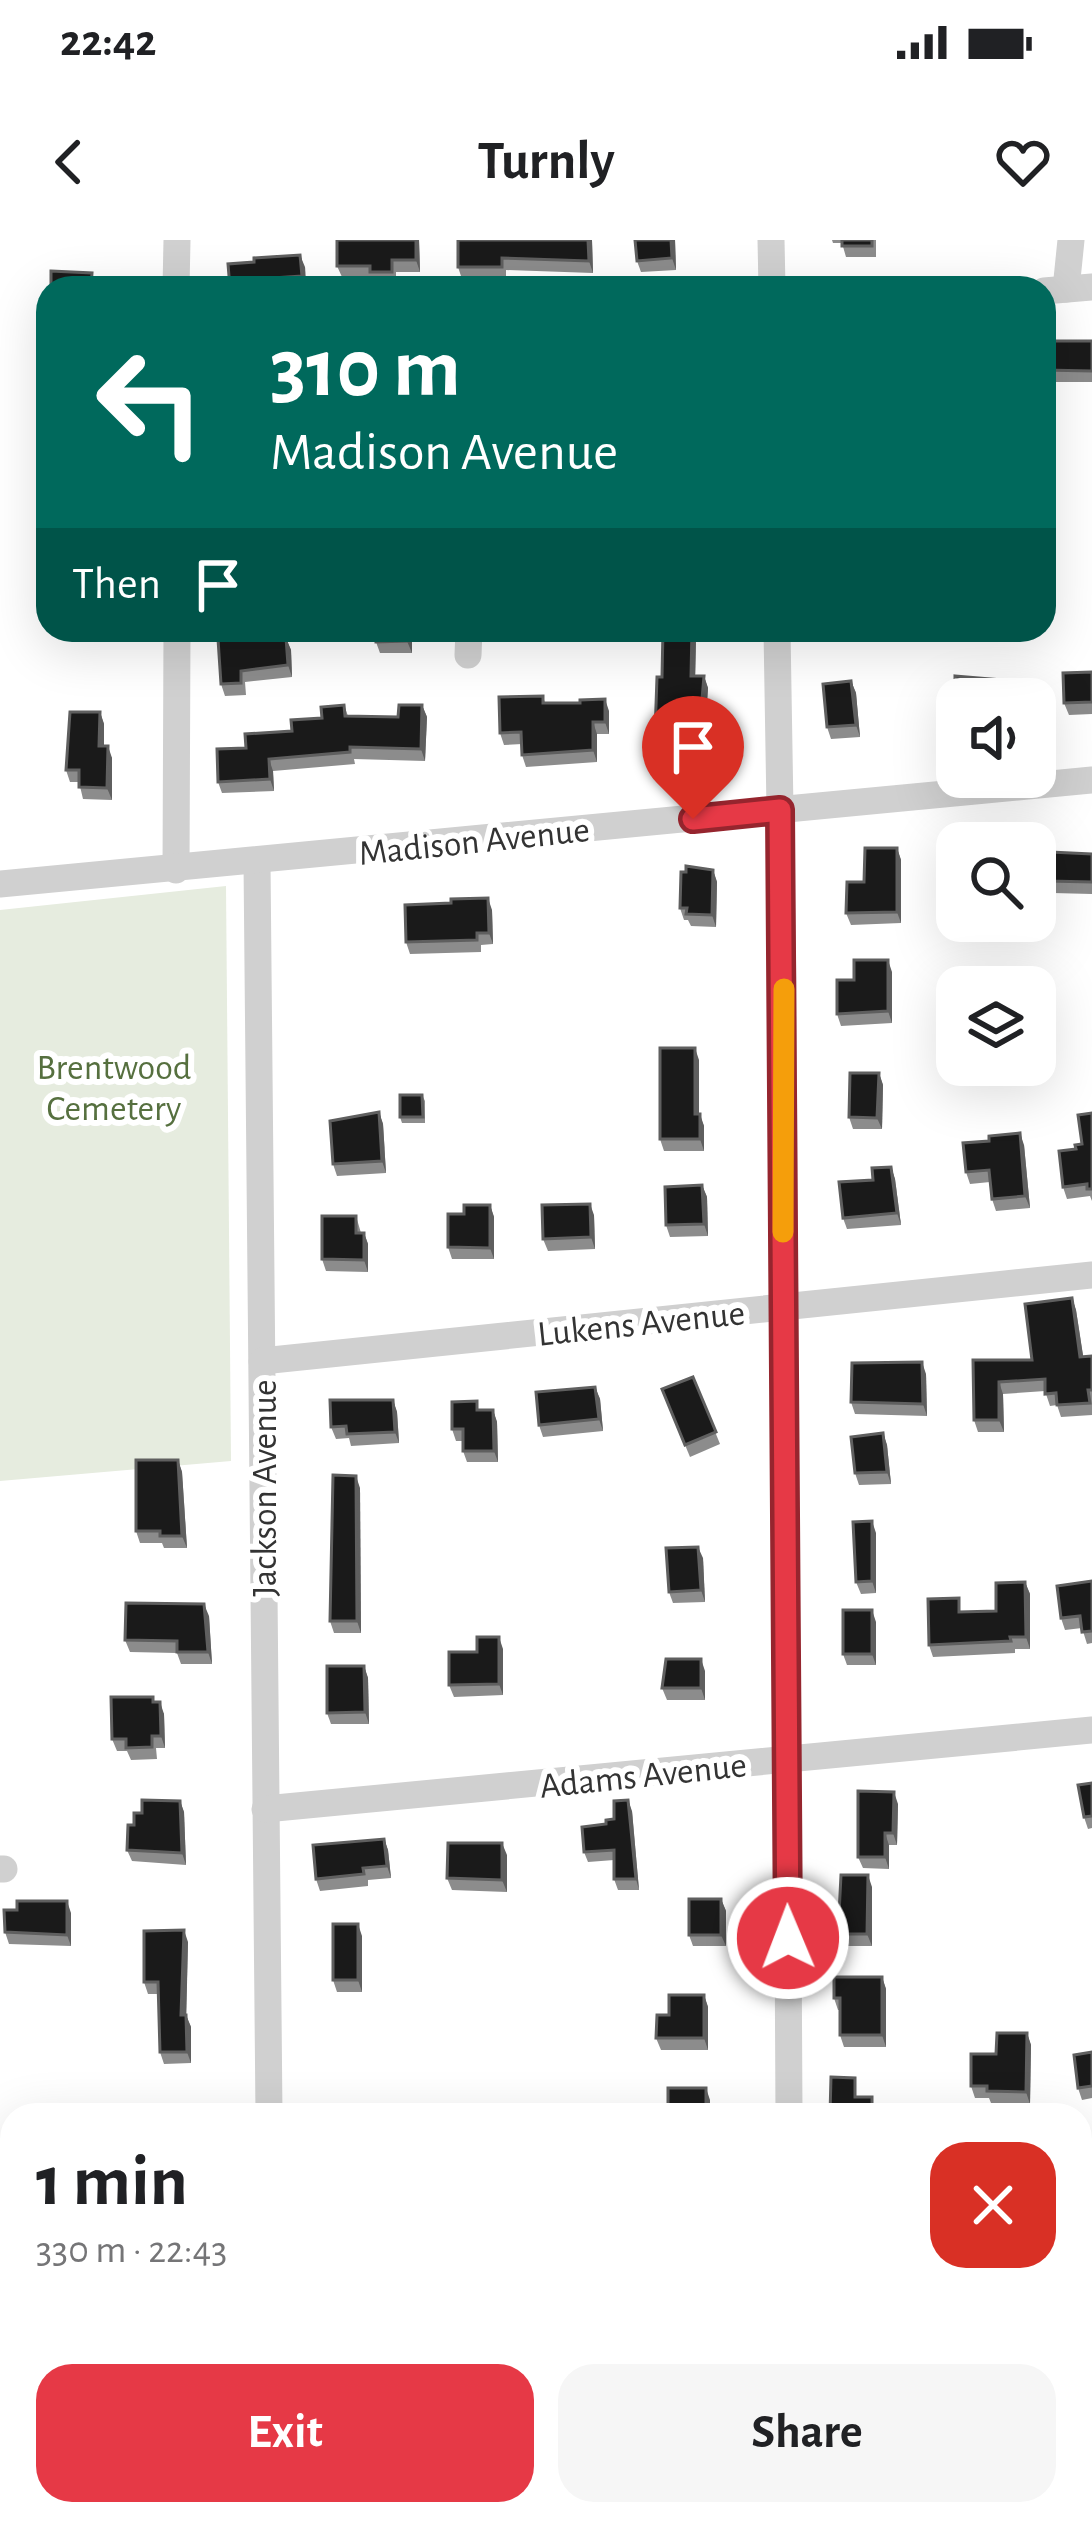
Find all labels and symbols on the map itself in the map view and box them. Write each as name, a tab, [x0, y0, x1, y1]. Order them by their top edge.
pin	[642, 696, 744, 819]
street label: Madison Avenue	[357, 812, 592, 872]
park label: Brentwood Cemetery	[37, 1050, 191, 1127]
street label: Lukens Avenue	[536, 1295, 747, 1353]
street label: Jackson Avenue	[247, 1379, 283, 1597]
street label: Adams Avenue	[538, 1747, 749, 1805]
position arrow	[725, 1875, 851, 2001]

